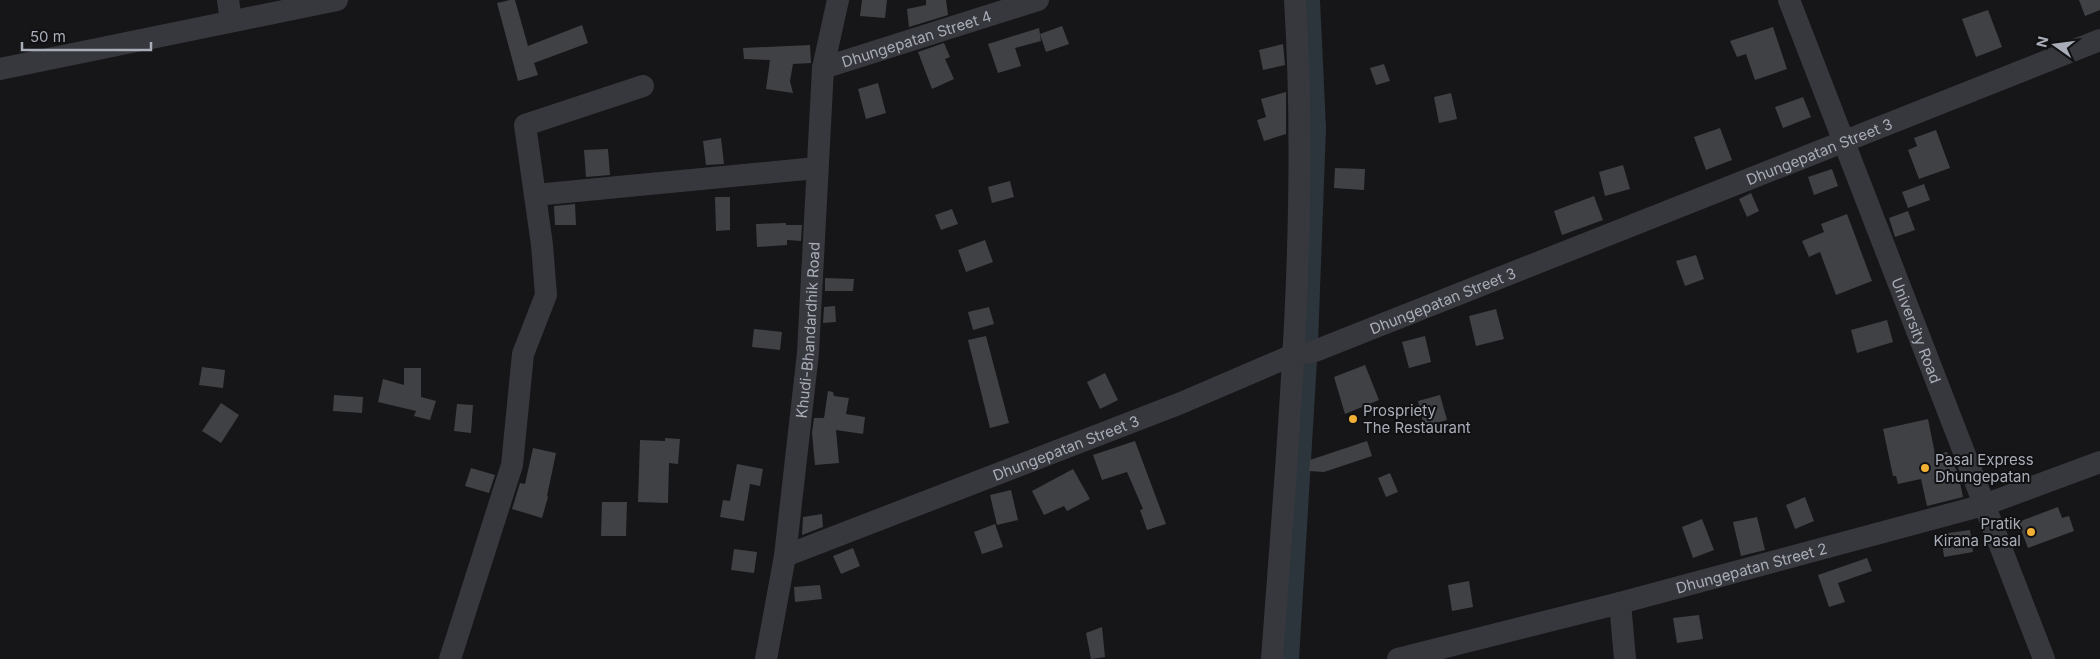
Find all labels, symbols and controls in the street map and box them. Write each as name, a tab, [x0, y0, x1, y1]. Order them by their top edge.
street label: Dhungepatan Street 4	[839, 6, 994, 71]
scale bar	[22, 20, 151, 52]
north arrow	[2030, 20, 2080, 70]
text: 50 m	[30, 27, 66, 46]
text: N	[2032, 35, 2051, 49]
street label: Dhungepatan Street 3	[1743, 114, 1895, 189]
street label: Khudi-Bhandardhik Road	[791, 241, 823, 419]
street label: Dhungepatan Street 3	[1367, 263, 1518, 338]
street label: University Road	[1888, 275, 1946, 386]
place label: Prospriety The Restaurant	[1363, 401, 1471, 437]
street label: Dhungepatan Street 3	[990, 411, 1142, 484]
marker: Prospriety The Restaurant	[1347, 413, 1359, 425]
place label: Pasal Express Dhungepatan	[1935, 450, 2034, 486]
marker: Pasal Express Dhungepatan	[1919, 462, 1931, 474]
place label: Pratik Kirana Pasal	[1934, 514, 2022, 550]
marker: Pratik Kirana Pasal	[2025, 526, 2037, 538]
street label: Dhungepatan Street 2	[1674, 538, 1829, 597]

